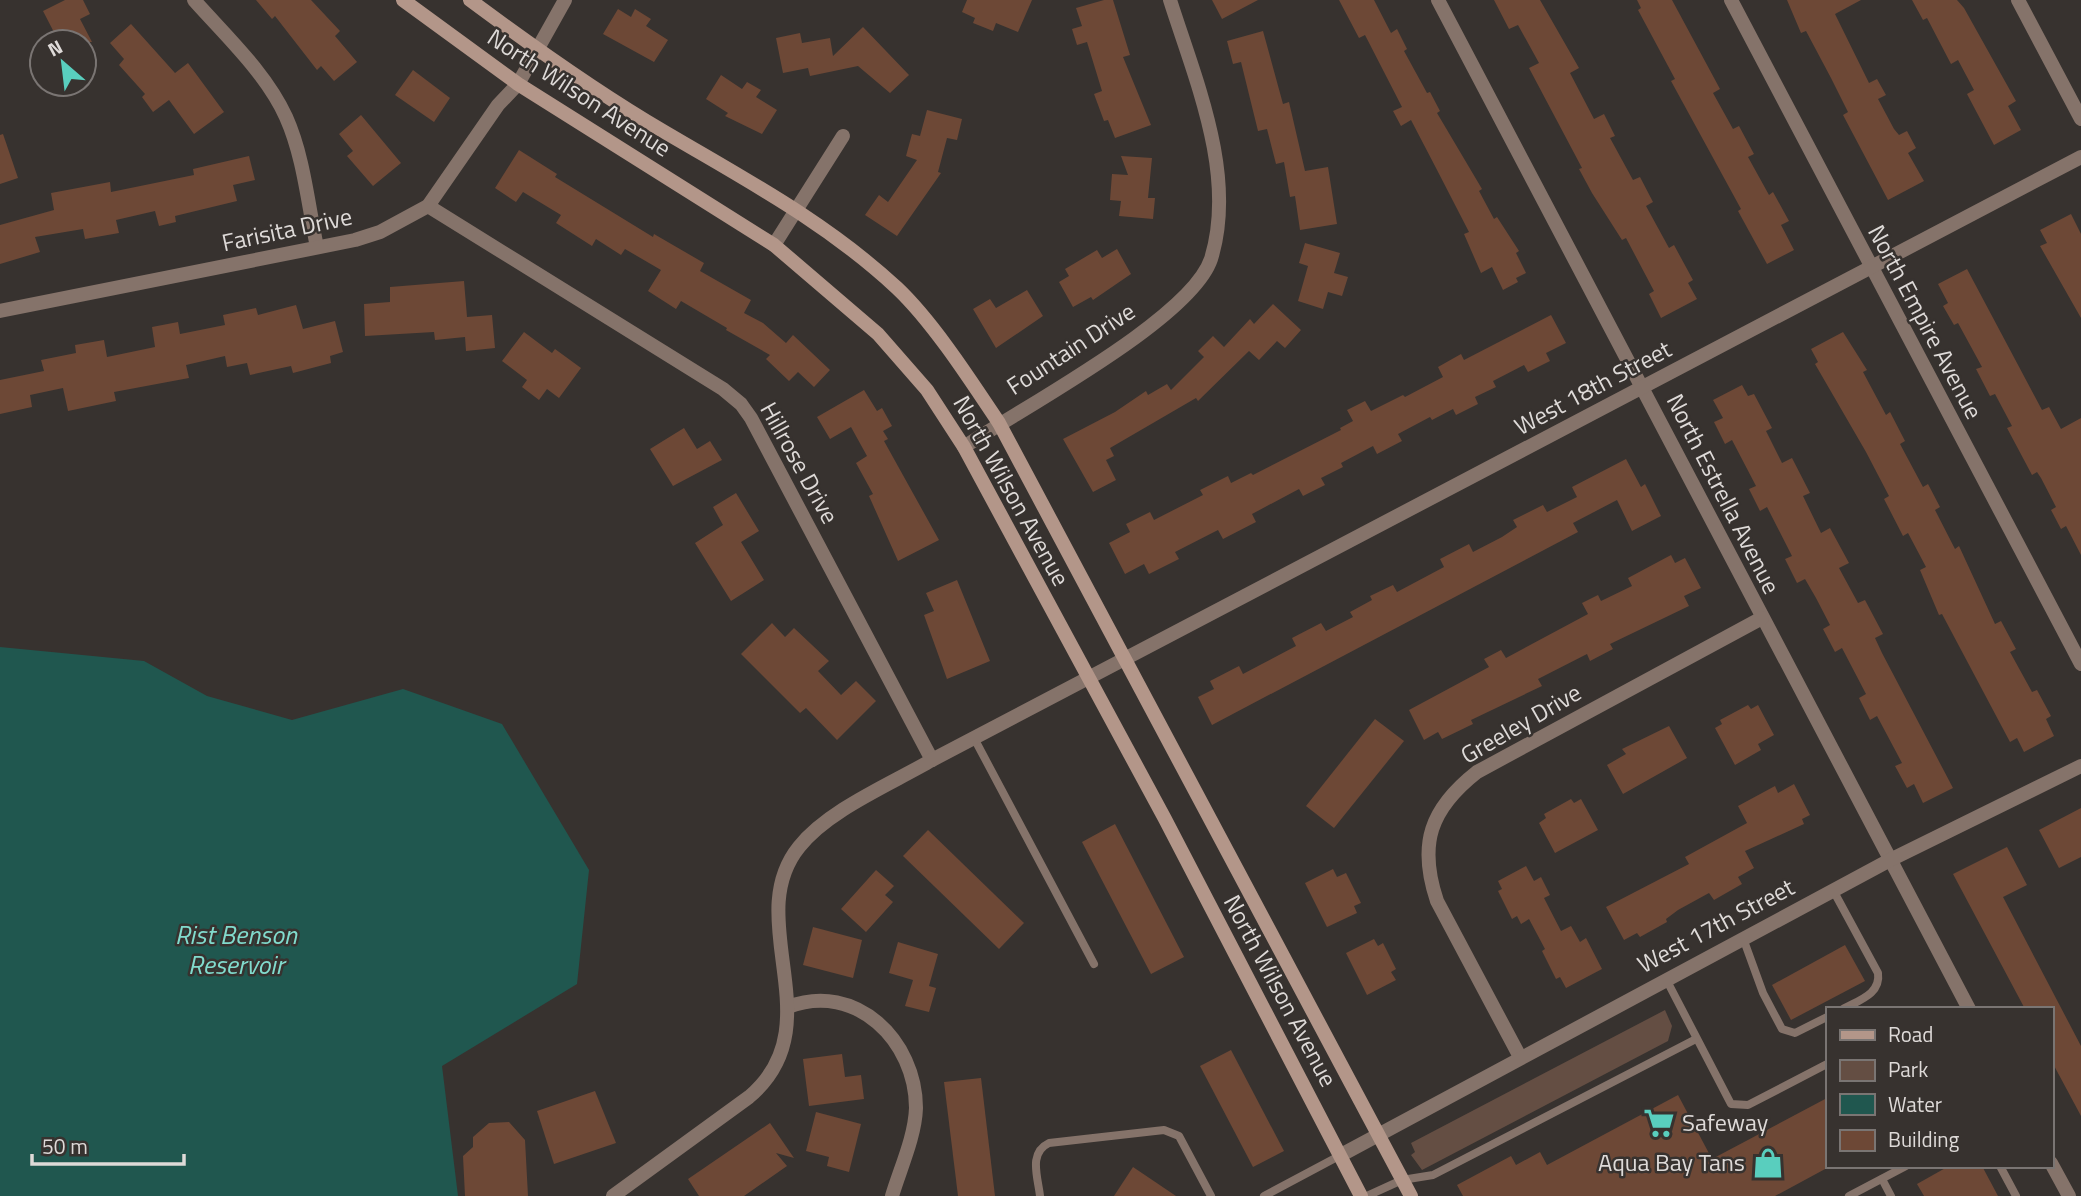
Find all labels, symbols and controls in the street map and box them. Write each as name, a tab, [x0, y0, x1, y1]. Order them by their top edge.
street label: North Wilson Avenue	[481, 19, 679, 165]
north arrow	[28, 28, 98, 98]
text: N	[42, 32, 67, 63]
street label: Farisita Drive	[218, 198, 355, 260]
street label: North Empire Avenue	[1859, 218, 1992, 425]
street label: Fountain Drive	[999, 293, 1142, 403]
street label: West 18th Street	[1508, 330, 1678, 444]
street label: North Estrella Avenue	[1658, 387, 1790, 600]
street label: North Wilson Avenue	[945, 389, 1079, 592]
street label: Hillrose Drive	[752, 395, 848, 530]
street label: Greeley Drive	[1454, 674, 1587, 772]
street label: West 17th Street	[1631, 868, 1801, 982]
street label: North Wilson Avenue	[1215, 888, 1347, 1093]
water label: Rist Benson Reservoir	[175, 915, 298, 984]
legend	[1826, 1007, 2053, 1168]
text: Road	[1888, 1018, 1933, 1050]
text: Park	[1888, 1053, 1928, 1085]
text: Water	[1888, 1088, 1942, 1120]
place label: Safeway	[1682, 1104, 1769, 1140]
supermarket icon: Safeway	[1642, 1106, 1676, 1140]
scale bar	[32, 1122, 184, 1166]
text: Building	[1888, 1123, 1960, 1155]
text: 50 m	[42, 1130, 88, 1162]
place label: Aqua Bay Tans	[1598, 1144, 1745, 1180]
shop icon: Aqua Bay Tans	[1751, 1146, 1785, 1180]

